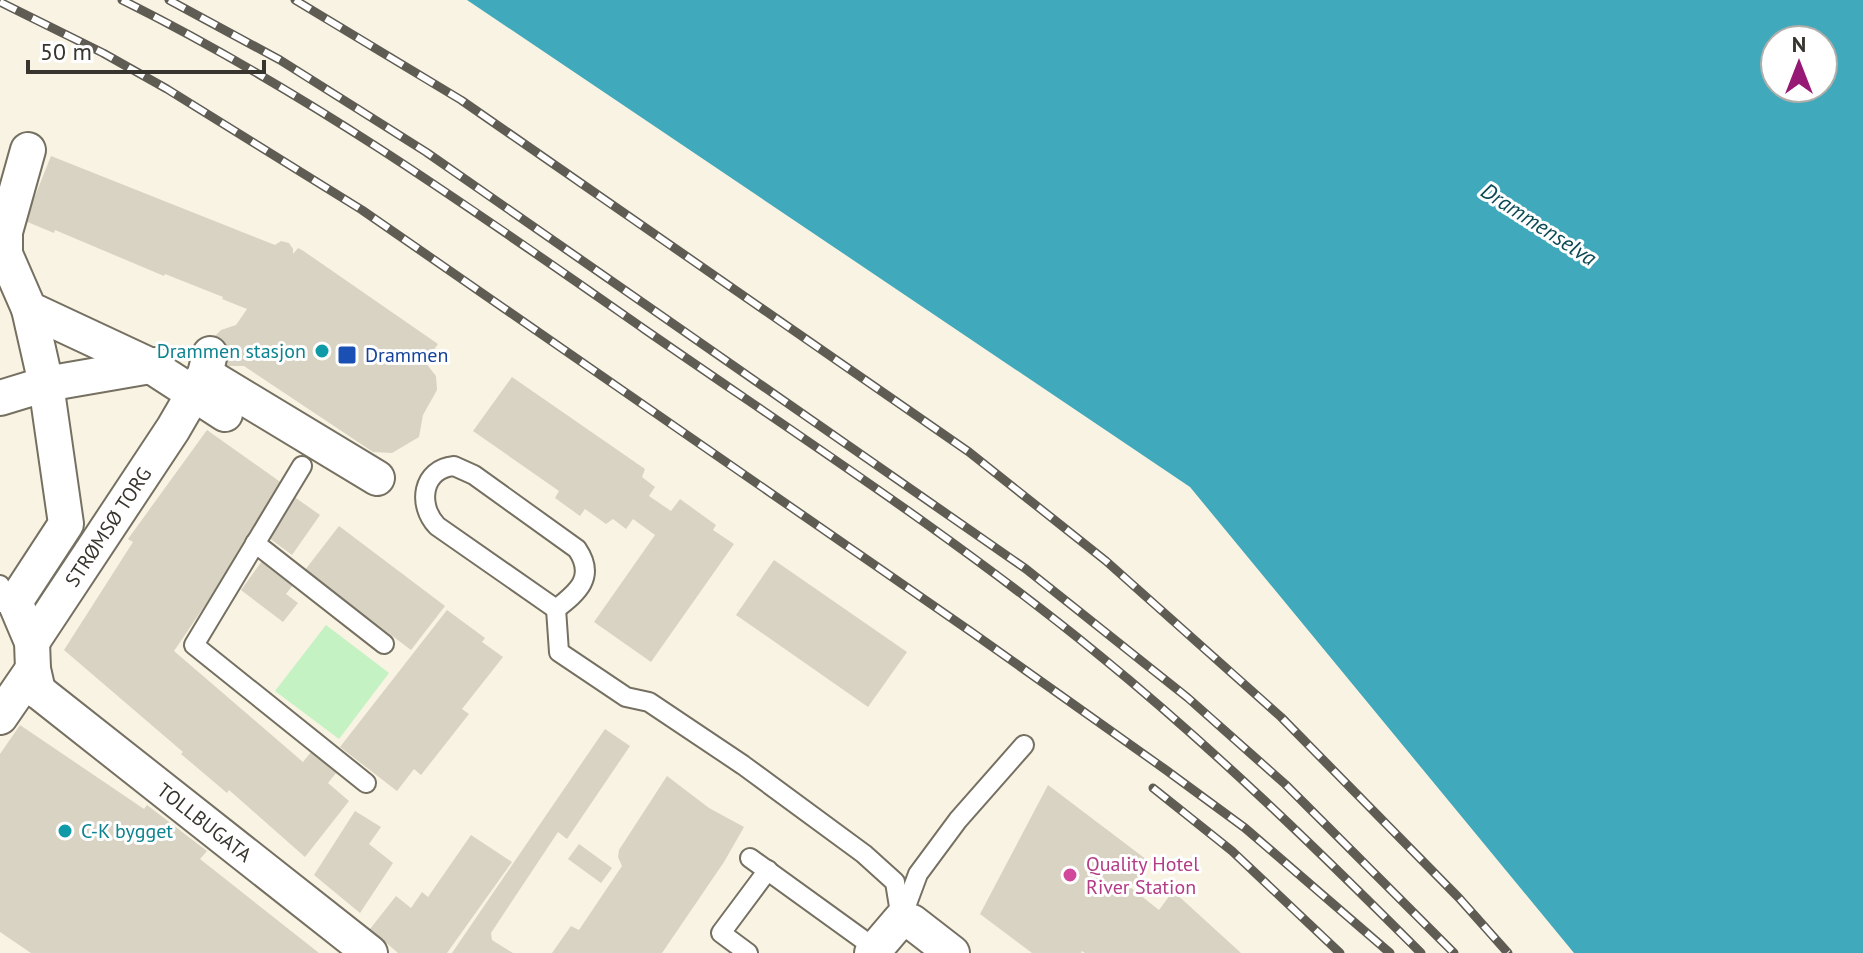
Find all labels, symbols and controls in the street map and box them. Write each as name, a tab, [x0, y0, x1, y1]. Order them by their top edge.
scale bar	[28, 24, 264, 74]
north arrow	[1759, 24, 1839, 104]
text: N	[1792, 30, 1806, 58]
text: 50 m	[40, 36, 92, 67]
water label: Drammenselva	[1476, 176, 1602, 272]
place label: Drammen stasjon	[157, 338, 306, 364]
marker: Drammen stasjon	[313, 342, 331, 360]
place label: Drammen	[365, 342, 448, 368]
marker: Drammen	[336, 344, 358, 366]
street label: STRØMSØ TORG	[59, 462, 157, 592]
street label: TOLLBUGATA	[152, 777, 257, 868]
place label: C-K bygget	[81, 818, 173, 844]
marker: C-K bygget	[56, 822, 74, 840]
place label: Quality Hotel River Station	[1086, 851, 1199, 900]
marker: Quality Hotel River Station	[1061, 866, 1079, 884]

